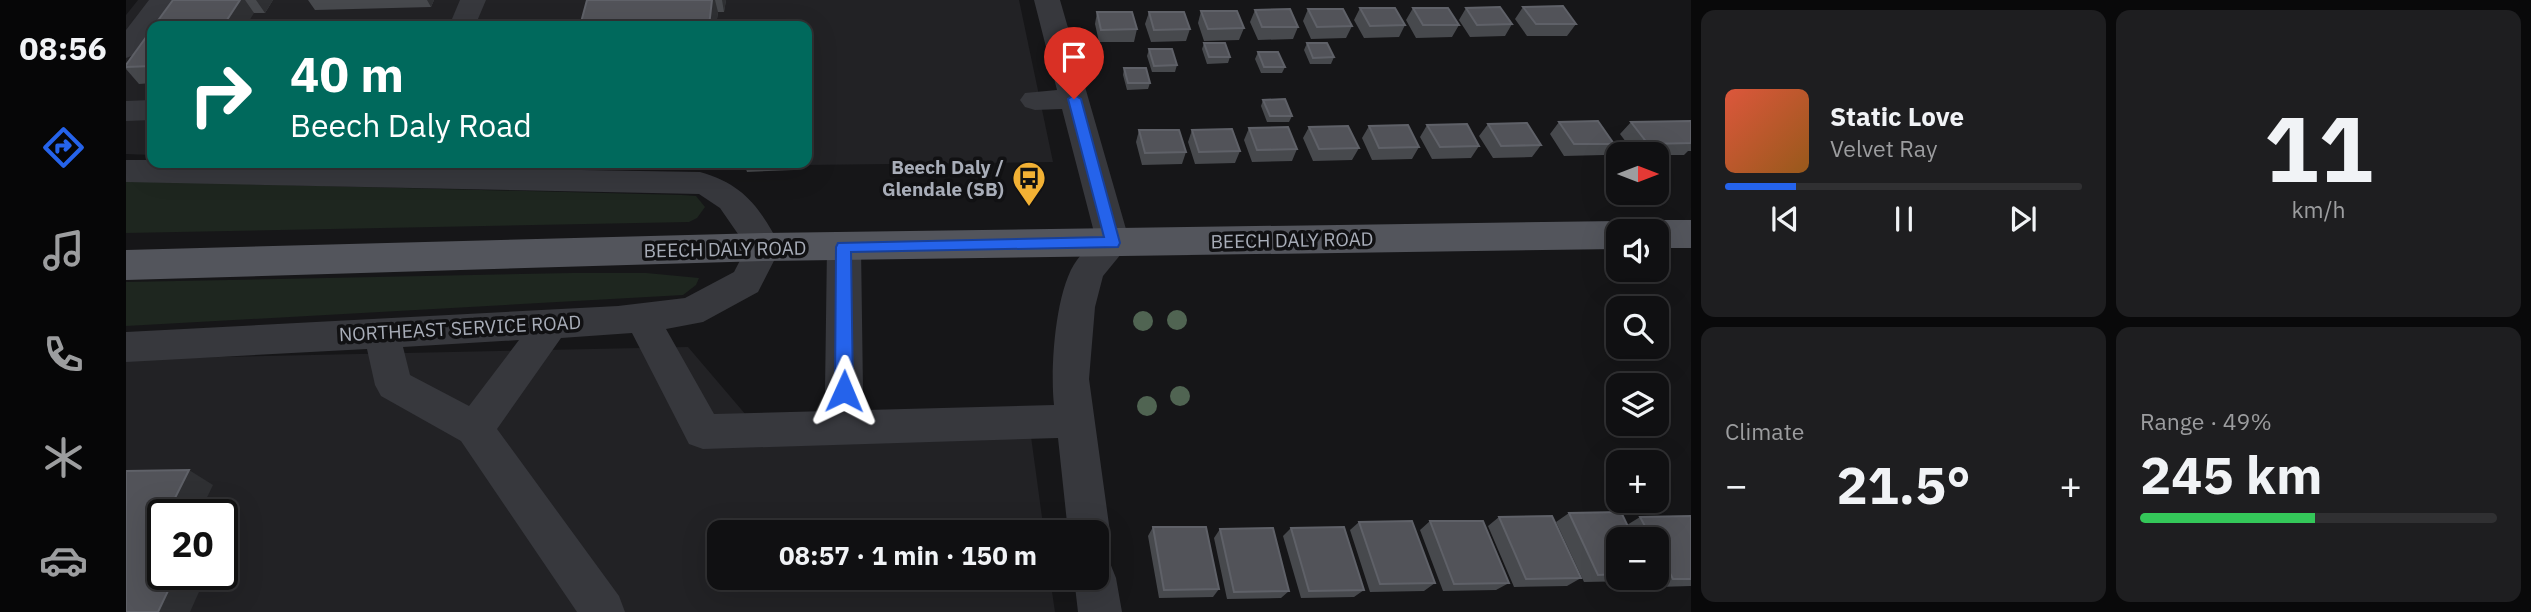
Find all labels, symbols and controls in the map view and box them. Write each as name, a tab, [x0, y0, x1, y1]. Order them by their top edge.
text: 08:56	[19, 27, 107, 69]
pin	[1044, 27, 1104, 99]
icon: arrive	[1055, 38, 1093, 76]
text: 40 m	[290, 42, 404, 105]
icon: right	[175, 49, 266, 140]
text: 11	[2264, 89, 2373, 207]
text: Static Love	[1830, 99, 1964, 133]
text: Beech Daly Road	[290, 104, 532, 146]
icon: directions	[39, 123, 88, 172]
text: Velvet Ray	[1830, 133, 1937, 163]
north arrow	[1606, 142, 1670, 205]
map controls	[1606, 142, 1669, 590]
place label: Beech Daly / Glendale (SB)	[882, 155, 1004, 201]
bus stop icon: Beech Daly / Glendale (SB)	[1010, 159, 1048, 208]
text: km/h	[2291, 194, 2346, 224]
icon: previous	[1766, 200, 1804, 238]
icon: pause	[1885, 200, 1923, 238]
icon: next	[2004, 200, 2042, 238]
button: sound	[1606, 219, 1669, 282]
icon: music	[39, 226, 88, 275]
street label: BEECH DALY ROAD	[1210, 227, 1374, 253]
street label: BEECH DALY ROAD	[643, 236, 807, 262]
button: search	[1606, 296, 1669, 359]
street label: NORTHEAST SERVICE ROAD	[338, 310, 582, 346]
icon: phone	[39, 330, 88, 379]
position arrow	[807, 354, 881, 428]
button: layers	[1606, 373, 1669, 436]
text: Range · 49%	[2140, 406, 2272, 436]
text: Climate	[1725, 416, 1804, 446]
icon: climate	[39, 433, 88, 482]
text: 245 km	[2140, 441, 2322, 508]
button: +	[1606, 450, 1669, 513]
text: 21.5°	[1836, 451, 1971, 518]
text: −	[1725, 460, 1748, 509]
text: +	[2059, 460, 2082, 509]
speed limit sign: 20	[147, 499, 238, 590]
button: −	[1606, 527, 1669, 590]
icon: car	[39, 536, 88, 585]
text: 08:57 · 1 min · 150 m	[779, 538, 1037, 572]

